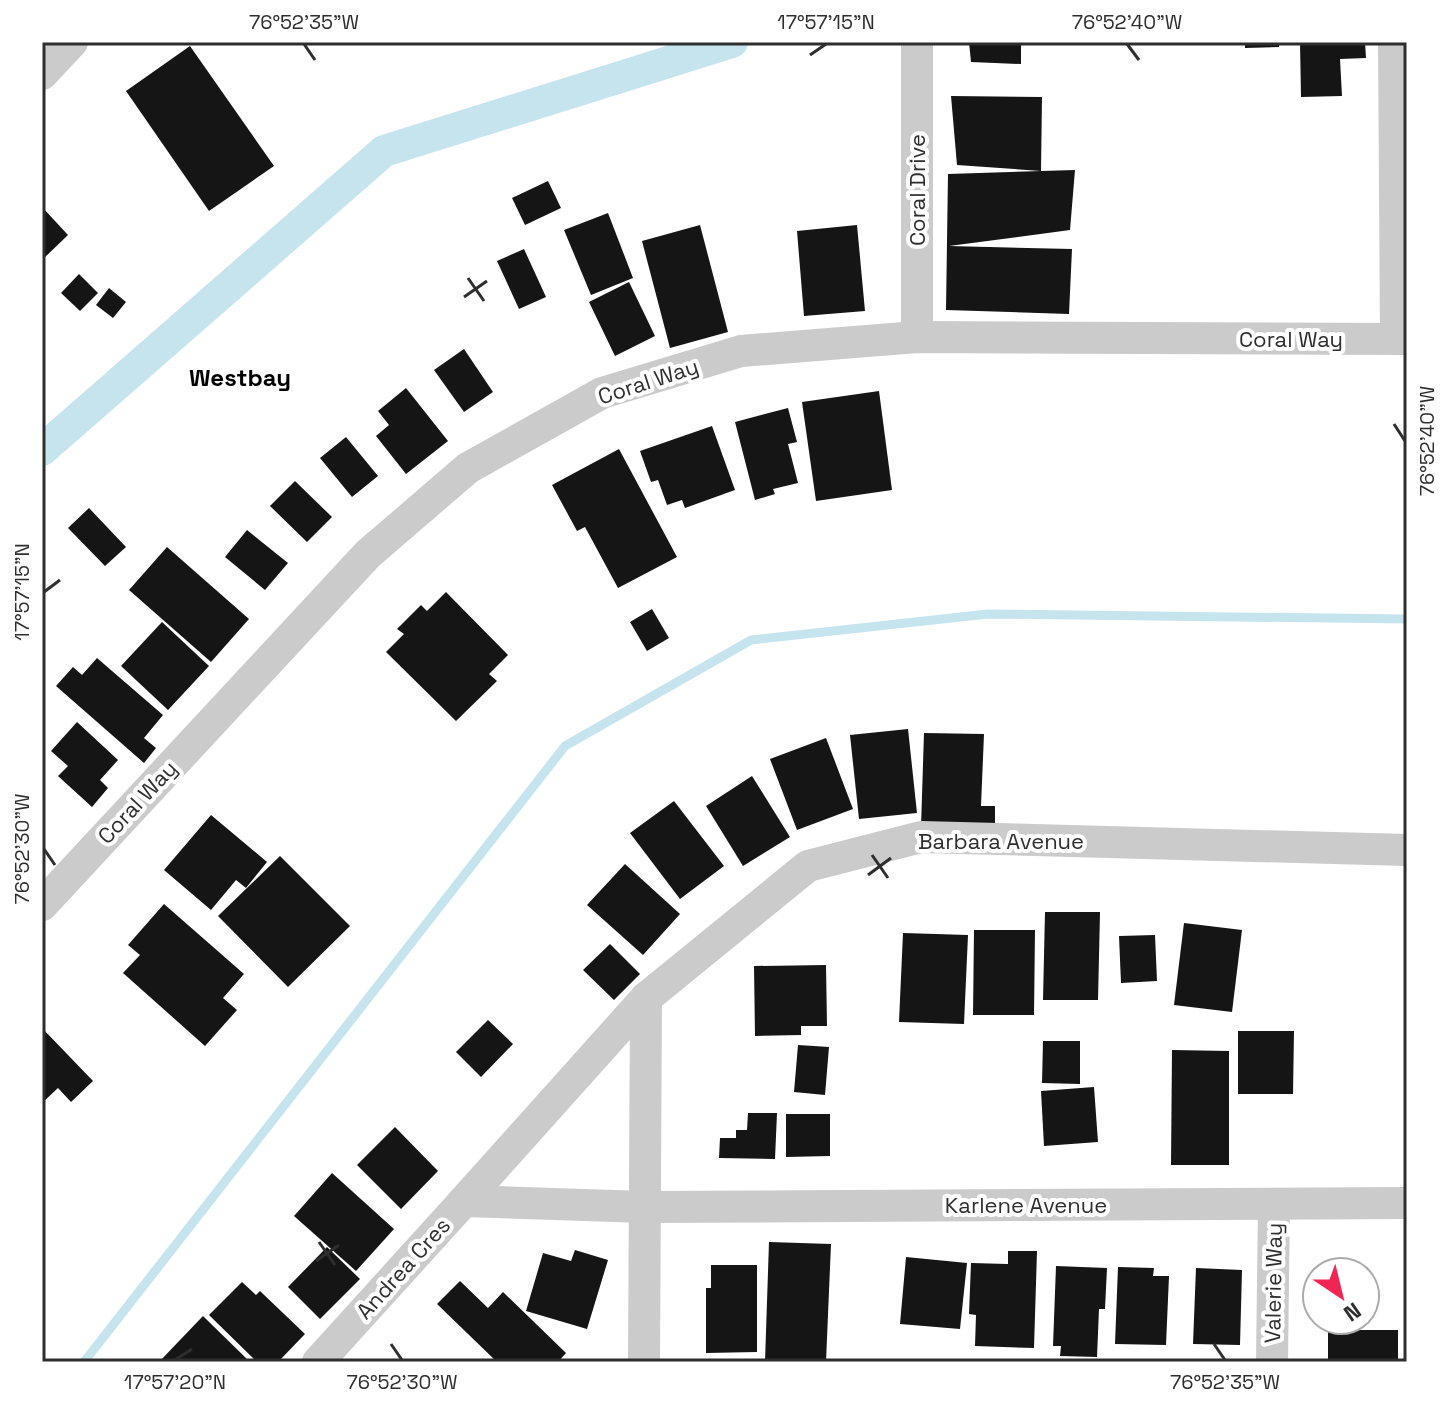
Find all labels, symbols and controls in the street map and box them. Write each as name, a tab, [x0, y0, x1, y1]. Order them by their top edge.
text: 76°52'35"W	[249, 9, 359, 35]
text: 17°57'15"N	[777, 9, 875, 35]
text: 76°52'40"W	[1072, 9, 1182, 35]
street label: Coral Drive	[903, 134, 931, 246]
street label: Coral Way	[1239, 325, 1343, 353]
street label: Coral Way	[594, 352, 702, 410]
district label: Westbay	[189, 362, 291, 393]
text: 76°52'40"W	[1414, 386, 1440, 496]
text: 17°57'15"N	[9, 543, 35, 641]
street label: Coral Way	[91, 754, 183, 850]
text: 76°52'30"W	[9, 794, 35, 904]
street label: Barbara Avenue	[918, 827, 1084, 855]
street label: Karlene Avenue	[945, 1191, 1107, 1219]
street label: Andrea Cres	[350, 1211, 456, 1325]
street label: Valerie Way	[1258, 1222, 1288, 1344]
north arrow	[1301, 1256, 1381, 1336]
text: N	[1338, 1297, 1367, 1328]
text: 17°57'20"N	[124, 1369, 226, 1395]
text: 76°52'30"W	[347, 1369, 457, 1395]
text: 76°52'35"W	[1170, 1369, 1280, 1395]

